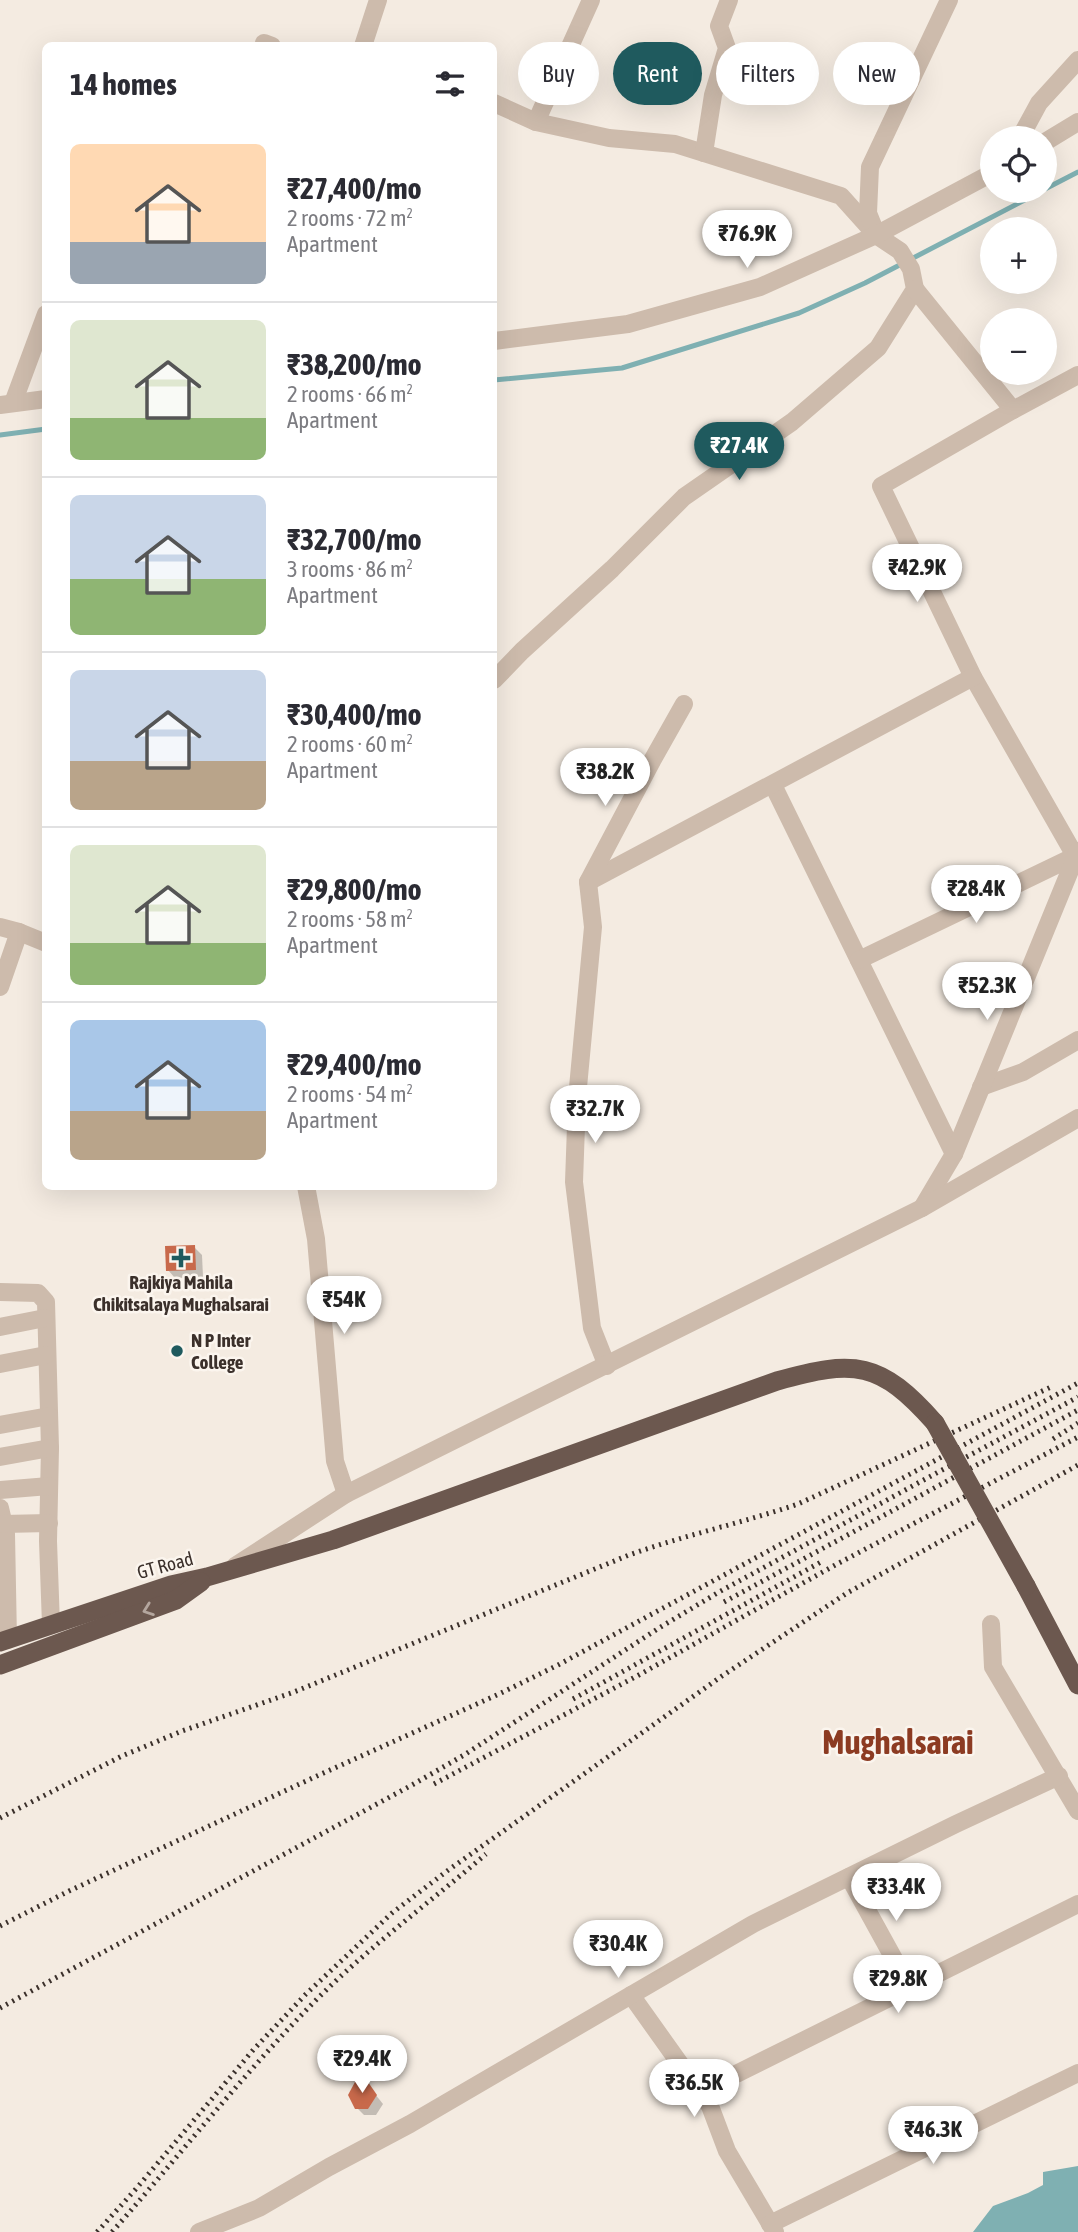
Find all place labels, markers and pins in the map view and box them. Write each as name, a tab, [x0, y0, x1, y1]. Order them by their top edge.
pin: ₹76.9K	[690, 210, 804, 270]
pin: ₹27.4K	[682, 422, 796, 482]
pin: ₹42.9K	[860, 544, 974, 604]
pin: ₹38.2K	[548, 748, 662, 808]
pin: ₹28.4K	[919, 866, 1033, 925]
pin: ₹52.3K	[930, 962, 1044, 1022]
pin: ₹32.7K	[538, 1086, 652, 1145]
marker: Rajkiya Mahila Chikitsalaya Mughalsarai	[171, 1248, 191, 1268]
place label: Rajkiya Mahila Chikitsalaya Mughalsarai	[93, 1271, 269, 1315]
pin: ₹54K	[303, 1276, 385, 1336]
place label: N P Inter College	[191, 1329, 251, 1373]
marker: N P Inter College	[169, 1343, 185, 1359]
pin: ₹33.4K	[839, 1864, 953, 1923]
pin: ₹30.4K	[561, 1920, 675, 1980]
pin: ₹29.8K	[841, 1955, 955, 2015]
pin: ₹29.4K	[305, 2036, 419, 2095]
pin: ₹36.5K	[637, 2060, 751, 2119]
pin: ₹46.3K	[876, 2106, 990, 2166]

